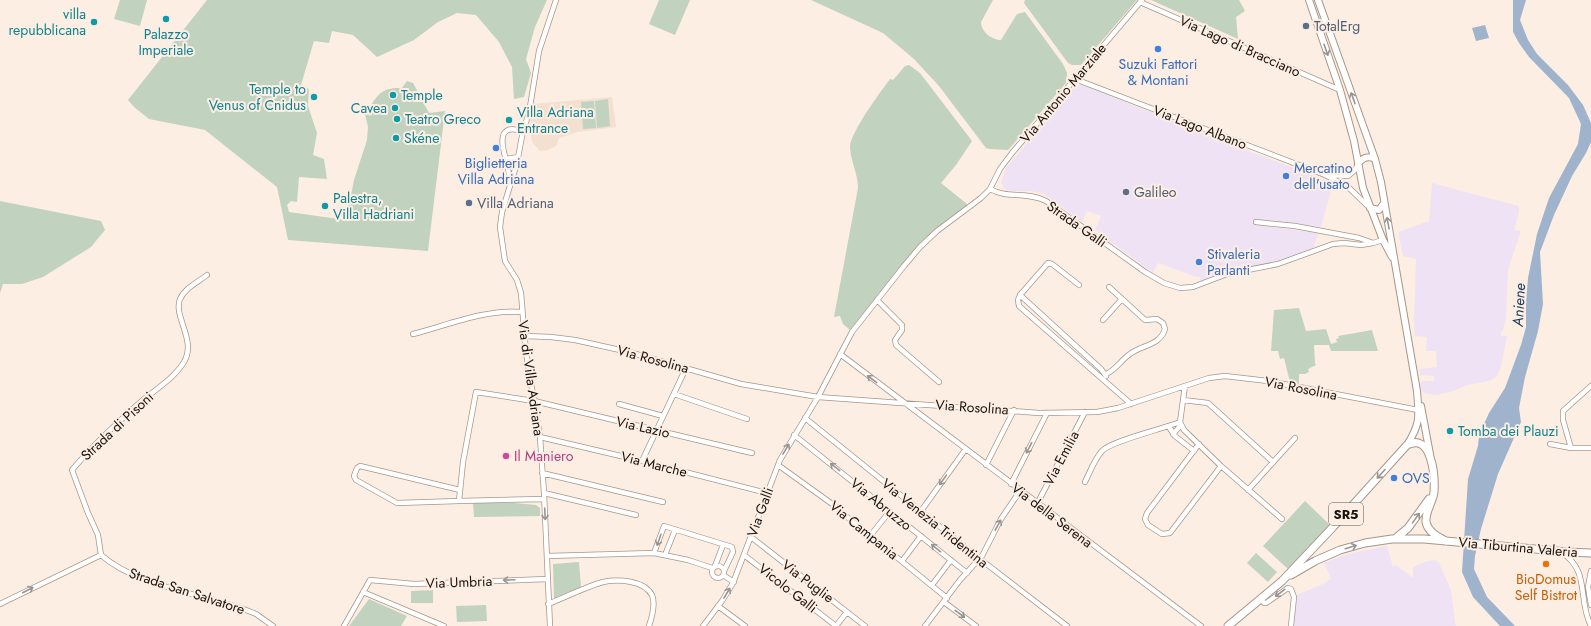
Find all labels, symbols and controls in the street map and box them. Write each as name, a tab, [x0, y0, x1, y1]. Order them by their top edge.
place label: villa repubblicana	[9, 4, 86, 40]
street label: Via Lago di Bracciano	[1176, 10, 1304, 82]
marker: Palazzo Imperiale	[161, 14, 171, 24]
place label: TotalErg	[1314, 16, 1360, 36]
marker: villa repubblicana	[89, 17, 99, 27]
marker: TotalErg	[1301, 21, 1311, 31]
place label: Palazzo Imperiale	[138, 24, 194, 60]
street label: Via Antonio Marziale	[1015, 39, 1111, 147]
marker: Suzuki Fattori & Montani	[1153, 44, 1163, 54]
one-way arrow	[1323, 44, 1331, 56]
place label: Suzuki Fattori & Montani	[1119, 54, 1197, 90]
place label: Temple to Venus of Cnidus	[209, 79, 306, 115]
place label: Temple	[401, 85, 443, 105]
marker: Temple	[388, 90, 398, 100]
marker: Temple to Venus of Cnidus	[309, 92, 319, 102]
one-way arrow	[1349, 92, 1356, 105]
place label: Cavea	[351, 98, 387, 118]
street label: Via Lago Albano	[1150, 100, 1250, 154]
place label: Villa Adriana Entrance	[517, 102, 594, 138]
marker: Cavea	[390, 103, 400, 113]
place label: Teatro Greco	[405, 109, 481, 129]
marker: Teatro Greco	[392, 114, 402, 124]
marker: Villa Adriana Entrance	[504, 115, 514, 125]
place label: Skéne	[404, 128, 439, 148]
marker: Skéne	[391, 133, 401, 143]
marker: Biglietteria Villa Adriana	[491, 143, 501, 153]
place label: Biglietteria Villa Adriana	[458, 153, 534, 189]
place label: Mercatino dell'usato	[1294, 158, 1353, 194]
marker: Mercatino dell'usato	[1281, 171, 1291, 181]
place label: Galileo	[1134, 182, 1177, 202]
marker: Galileo	[1121, 187, 1131, 197]
place label: Palestra, Villa Hadriani	[333, 188, 414, 224]
place label: Villa Adriana	[477, 193, 554, 213]
street label: Strada Galli	[1043, 196, 1111, 252]
marker: Villa Adriana	[464, 198, 474, 208]
marker: Palestra, Villa Hadriani	[320, 201, 330, 211]
one-way arrow	[1384, 217, 1392, 230]
place label: Stivaleria Parlanti	[1207, 244, 1260, 280]
marker: Stivaleria Parlanti	[1194, 257, 1204, 267]
water label: Aniene	[1507, 282, 1531, 328]
street label: Via di Villa Adriana	[513, 319, 549, 437]
street label: Via Rosolina	[615, 340, 691, 378]
street label: Via Rosolina	[1263, 371, 1339, 405]
one-way arrow	[867, 375, 878, 383]
street label: Strada di Pisoni	[76, 387, 158, 465]
street label: Via Rosolina	[935, 394, 1009, 420]
street label: Via Lazio	[614, 411, 672, 443]
place label: Tomba dei Plauzi	[1458, 421, 1559, 441]
marker: Tomba dei Plauzi	[1445, 426, 1455, 436]
street label: Via Emilia	[1038, 427, 1084, 489]
one-way arrow	[1025, 441, 1032, 453]
one-way arrow	[782, 444, 790, 455]
place label: Il Maniero	[514, 446, 574, 466]
street label: Via Marche	[619, 446, 689, 482]
marker: Il Maniero	[501, 451, 511, 461]
one-way arrow	[829, 463, 840, 472]
place label: OVS	[1402, 468, 1430, 488]
one-way arrow	[1377, 469, 1386, 479]
street label: Via Abruzzo	[846, 473, 916, 535]
marker: OVS	[1389, 473, 1399, 483]
street label: Via Venezia Tridentina	[877, 474, 993, 572]
one-way arrow	[939, 475, 947, 486]
street label: Via della Serena	[1007, 478, 1097, 552]
street label: Via Galli	[742, 484, 778, 540]
street label: Via Campania	[825, 496, 903, 564]
road number: SR5	[1329, 503, 1363, 525]
one-way arrow	[541, 507, 549, 520]
one-way arrow	[1412, 512, 1420, 523]
one-way arrow	[995, 519, 1002, 531]
street label: Via Tiburtina Valeria	[1458, 532, 1578, 562]
one-way arrow	[655, 533, 662, 546]
one-way arrow	[1344, 543, 1357, 550]
one-way arrow	[931, 544, 942, 553]
street label: Via Puglie	[778, 555, 838, 607]
street label: Vicolo Galli	[754, 559, 822, 617]
marker: BioDomus Self Bistrot	[1541, 559, 1551, 569]
street label: Strada San Salvatore	[126, 563, 248, 619]
place label: BioDomus Self Bistrot	[1515, 569, 1578, 605]
street label: Via Umbria	[425, 571, 493, 593]
one-way arrow	[503, 576, 516, 584]
one-way arrow	[22, 586, 34, 593]
one-way arrow	[724, 587, 732, 599]
one-way arrow	[1274, 589, 1285, 598]
one-way arrow	[954, 610, 965, 618]

